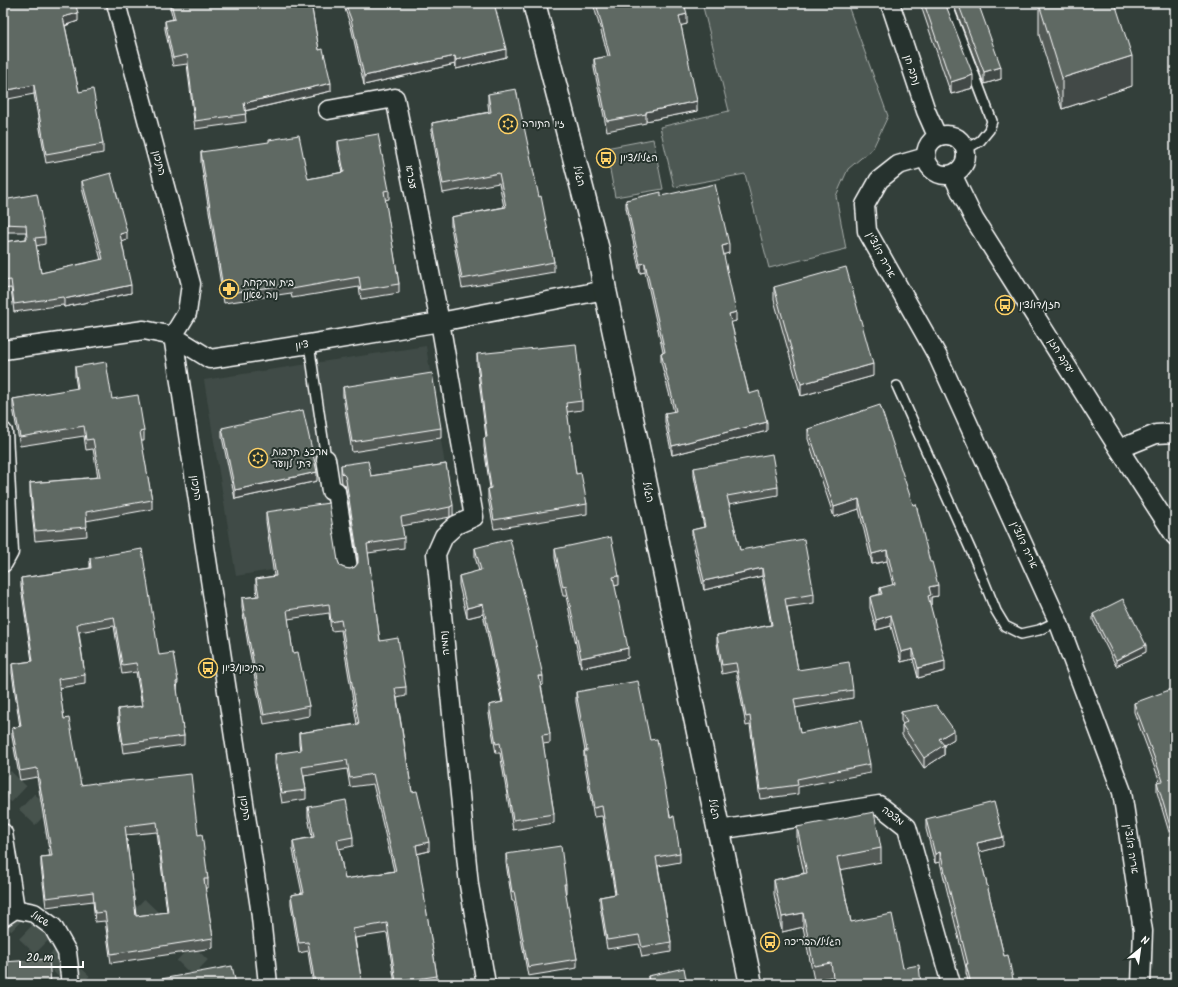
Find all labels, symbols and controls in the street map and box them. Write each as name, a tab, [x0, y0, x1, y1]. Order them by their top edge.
street label: נתיב חן	[899, 53, 925, 87]
synagogue icon: זיו התורה	[497, 113, 519, 135]
place label: זיו התורה	[522, 116, 565, 132]
bus stop icon: הגליל/ציון	[595, 147, 617, 169]
street label: התיכון	[148, 149, 170, 177]
place label: הגליל/ציון	[620, 150, 658, 166]
street label: עזרא	[401, 164, 421, 191]
street label: הגליל	[569, 164, 589, 188]
street label: אריה דולצ'ין	[862, 229, 900, 281]
place label: בית מרקחת נוה שאנן	[242, 275, 294, 303]
pharmacy icon: בית מרקחת נוה שאנן	[218, 278, 240, 300]
bus stop icon: חזן/דולצין	[994, 294, 1016, 316]
place label: חזן/דולצין	[1019, 297, 1060, 313]
street label: יעקב חזן	[1044, 335, 1078, 377]
street label: ציון	[294, 336, 310, 354]
place label: מרכז תרבות דתי לנוער	[271, 444, 328, 472]
synagogue icon: מרכז תרבות דתי לנוער	[247, 447, 269, 469]
street label: התיכון	[186, 474, 206, 502]
street label: הגליל	[638, 480, 658, 504]
street label: אריה דולצ'ין	[1006, 519, 1042, 572]
street label: נחמיה	[436, 630, 454, 656]
bus stop icon: התיכון/ציון	[197, 657, 219, 679]
place label: התיכון/ציון	[222, 660, 265, 676]
street label: התיכון	[235, 794, 255, 822]
street label: הגליל	[704, 797, 724, 821]
street label: מצפה	[878, 802, 908, 830]
street label: אריה דולצ'ין	[1119, 823, 1143, 876]
street label: שאול	[27, 907, 53, 931]
north arrow	[1120, 929, 1160, 969]
bus stop icon: הגליל/הבריכה	[759, 931, 781, 953]
text: N	[1137, 932, 1152, 951]
place label: הגליל/הבריכה	[784, 934, 841, 950]
scale bar	[20, 943, 83, 969]
text: 20 m	[26, 948, 54, 967]

